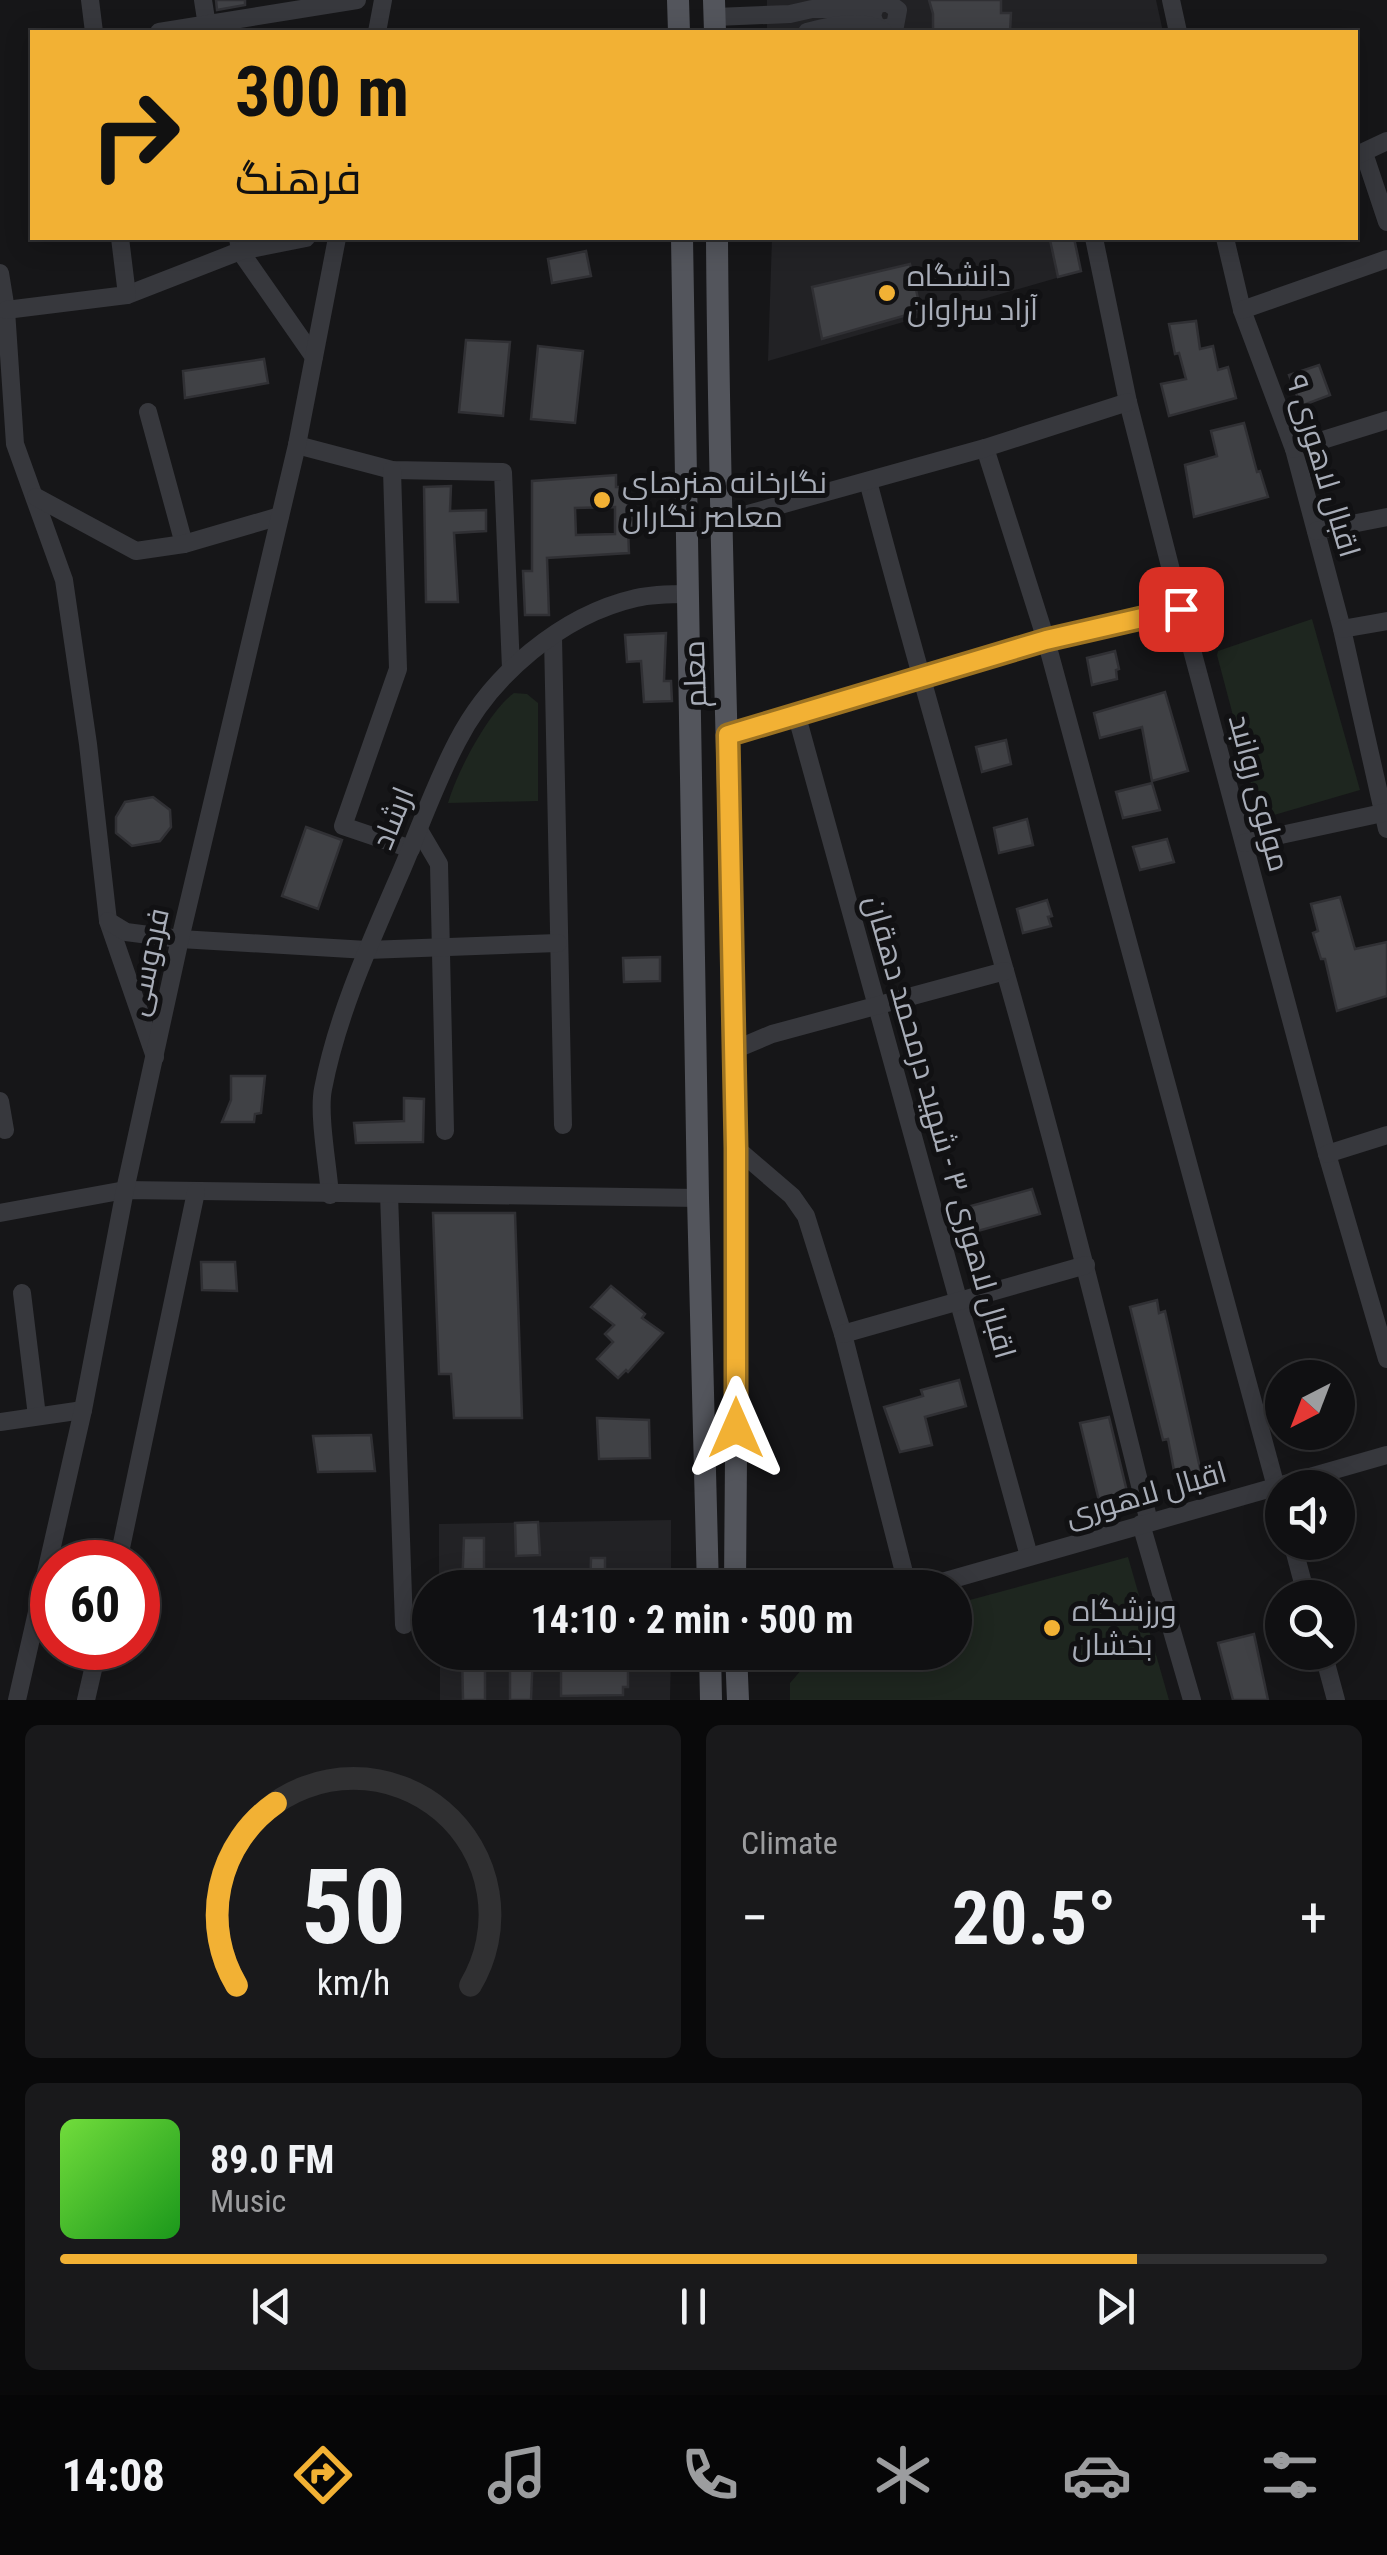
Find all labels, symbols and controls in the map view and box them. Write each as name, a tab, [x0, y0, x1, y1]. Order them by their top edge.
text: 300 m	[235, 51, 409, 133]
icon: right	[70, 70, 200, 200]
text: فرهنگ	[235, 152, 362, 205]
place label: دانشگاه آزاد سراوان	[907, 258, 1038, 327]
marker: دانشگاه آزاد سراوان	[876, 282, 898, 304]
street label: اقبال لاهوری ۹	[1279, 371, 1368, 561]
place label: نگارخانه هنرهای معاصر نگاران	[622, 465, 827, 534]
marker: نگارخانه هنرهای معاصر نگاران	[591, 489, 613, 511]
pin	[1139, 567, 1224, 652]
icon: arrive	[1154, 582, 1209, 637]
street label: معلم	[676, 640, 716, 708]
street label: مولوی روانبد	[1222, 711, 1297, 875]
street label: ارشاد	[364, 782, 421, 854]
street label: اقبال لاهوری ۳ - شهید درمحمد دهقان	[857, 891, 1023, 1363]
street label: فردوسی	[119, 905, 177, 1019]
north arrow	[1265, 1360, 1355, 1450]
map controls	[1265, 1360, 1355, 1670]
position arrow	[684, 1376, 788, 1480]
street label: اقبال لاهوری	[1061, 1454, 1231, 1533]
button: sound	[1265, 1470, 1355, 1560]
speed limit sign: 60	[30, 1540, 160, 1670]
button: search	[1265, 1580, 1355, 1670]
place label: ورزشگاه بخشان	[1072, 1593, 1177, 1662]
text: 14:10 · 2 min · 500 m	[531, 1598, 853, 1642]
marker: ورزشگاه بخشان	[1041, 1617, 1063, 1639]
text: Climate	[741, 1824, 838, 1862]
text: 50	[300, 1847, 406, 1968]
text: 20.5°	[952, 1874, 1116, 1962]
text: −	[741, 1886, 769, 1950]
text: +	[1300, 1886, 1327, 1950]
text: km/h	[316, 1962, 390, 2004]
text: 89.0 FM	[210, 2138, 334, 2182]
text: Music	[210, 2182, 286, 2220]
icon: previous	[244, 2279, 299, 2334]
icon: pause	[666, 2279, 721, 2334]
icon: next	[1088, 2279, 1143, 2334]
icon: directions	[288, 2440, 358, 2510]
icon: music	[482, 2440, 552, 2510]
icon: phone	[675, 2440, 745, 2510]
icon: climate	[868, 2440, 938, 2510]
icon: car	[1062, 2440, 1132, 2510]
icon: filters	[1255, 2440, 1325, 2510]
text: 14:08	[62, 2449, 165, 2502]

